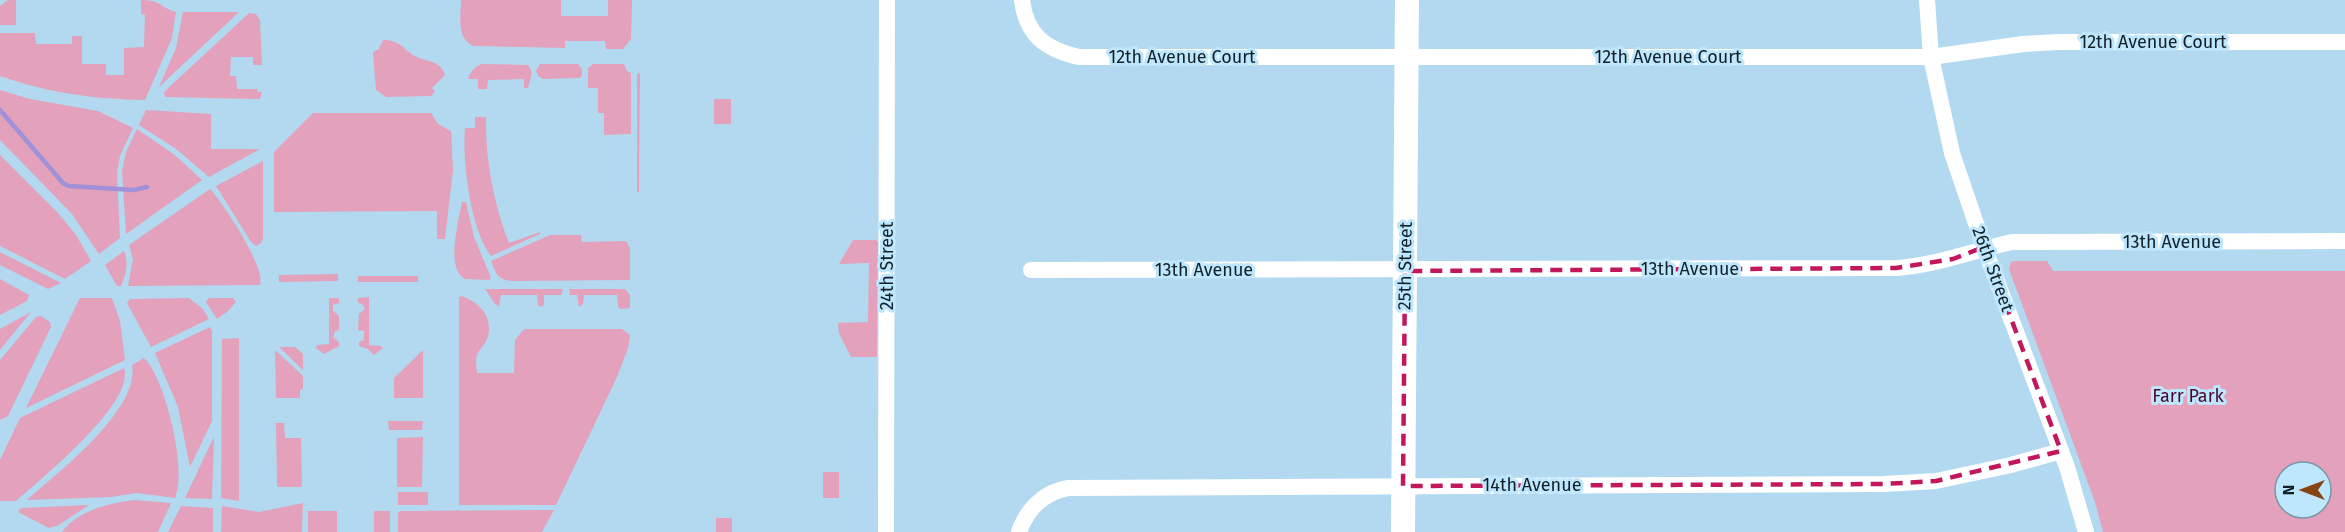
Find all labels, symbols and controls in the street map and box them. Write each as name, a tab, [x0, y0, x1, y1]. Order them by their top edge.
street label: 12th Avenue Court	[2079, 31, 2227, 53]
street label: 12th Avenue Court	[1108, 46, 1256, 68]
street label: 12th Avenue Court	[1594, 46, 1742, 68]
street label: 24th Street	[876, 221, 898, 310]
street label: 25th Street	[1393, 221, 1417, 310]
street label: 26th Street	[1967, 223, 2019, 315]
street label: 13th Avenue	[2123, 231, 2221, 253]
street label: 13th Avenue	[1641, 258, 1739, 280]
street label: 13th Avenue	[1155, 259, 1253, 281]
park label: Farr Park	[2152, 385, 2225, 407]
north arrow	[2273, 460, 2333, 520]
street label: 14th Avenue	[1483, 474, 1581, 496]
text: N	[2279, 485, 2298, 495]

